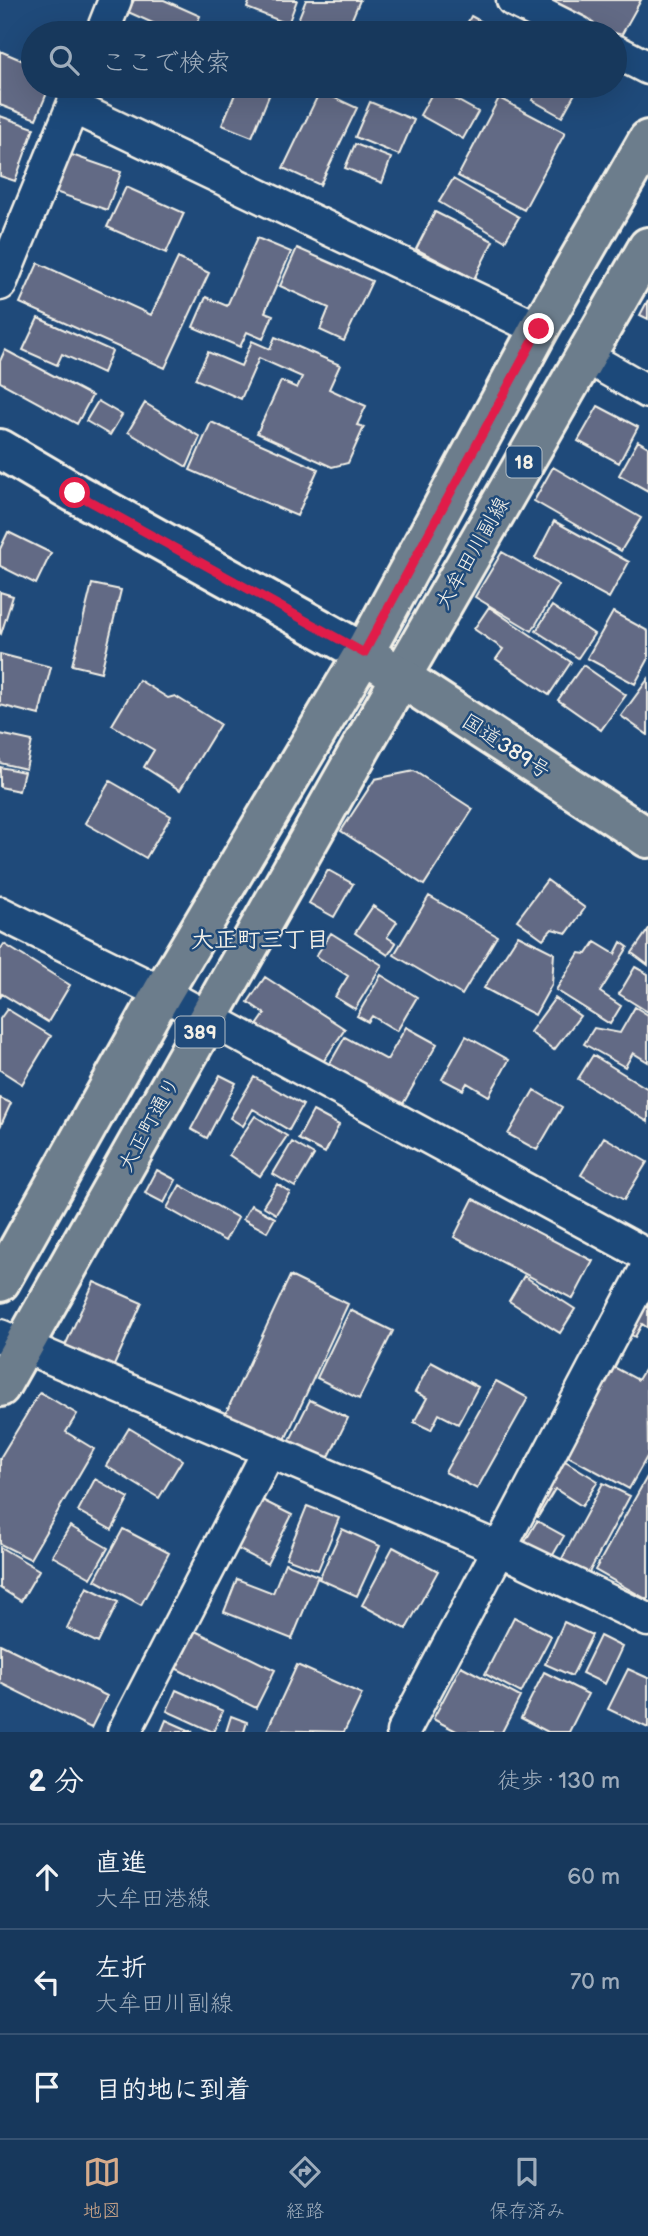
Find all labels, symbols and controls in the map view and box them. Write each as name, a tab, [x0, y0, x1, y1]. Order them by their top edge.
search box	[21, 21, 627, 98]
icon: search	[45, 41, 83, 79]
text: ここで検索	[101, 48, 231, 79]
route end	[523, 313, 554, 344]
road number: 18	[506, 446, 542, 477]
route start	[59, 477, 90, 508]
street label: 大牟田川副線	[430, 492, 515, 614]
street label: 国道389号	[457, 709, 555, 784]
district label: 大正町三丁目	[191, 926, 329, 954]
road number: 389	[176, 1016, 224, 1048]
street label: 大正町通り	[113, 1072, 186, 1176]
text: 2 分	[28, 1764, 84, 1800]
text: 徒歩 · 130 m	[497, 1767, 620, 1795]
text: 直進	[95, 1848, 147, 1879]
icon: ahead	[28, 1858, 66, 1896]
text: 60 m	[567, 1863, 620, 1891]
text: 大牟田港線	[95, 1885, 210, 1913]
text: 左折	[95, 1953, 147, 1984]
icon: left	[28, 1963, 66, 2001]
text: 70 m	[570, 1968, 620, 1996]
text: 大牟田川副線	[95, 1990, 233, 2018]
icon: arrive	[28, 2068, 66, 2106]
text: 目的地に到着	[95, 2075, 251, 2106]
tab: 地図	[83, 2153, 121, 2223]
tab: 経路	[286, 2153, 324, 2223]
tab: 保存済み	[489, 2153, 565, 2223]

